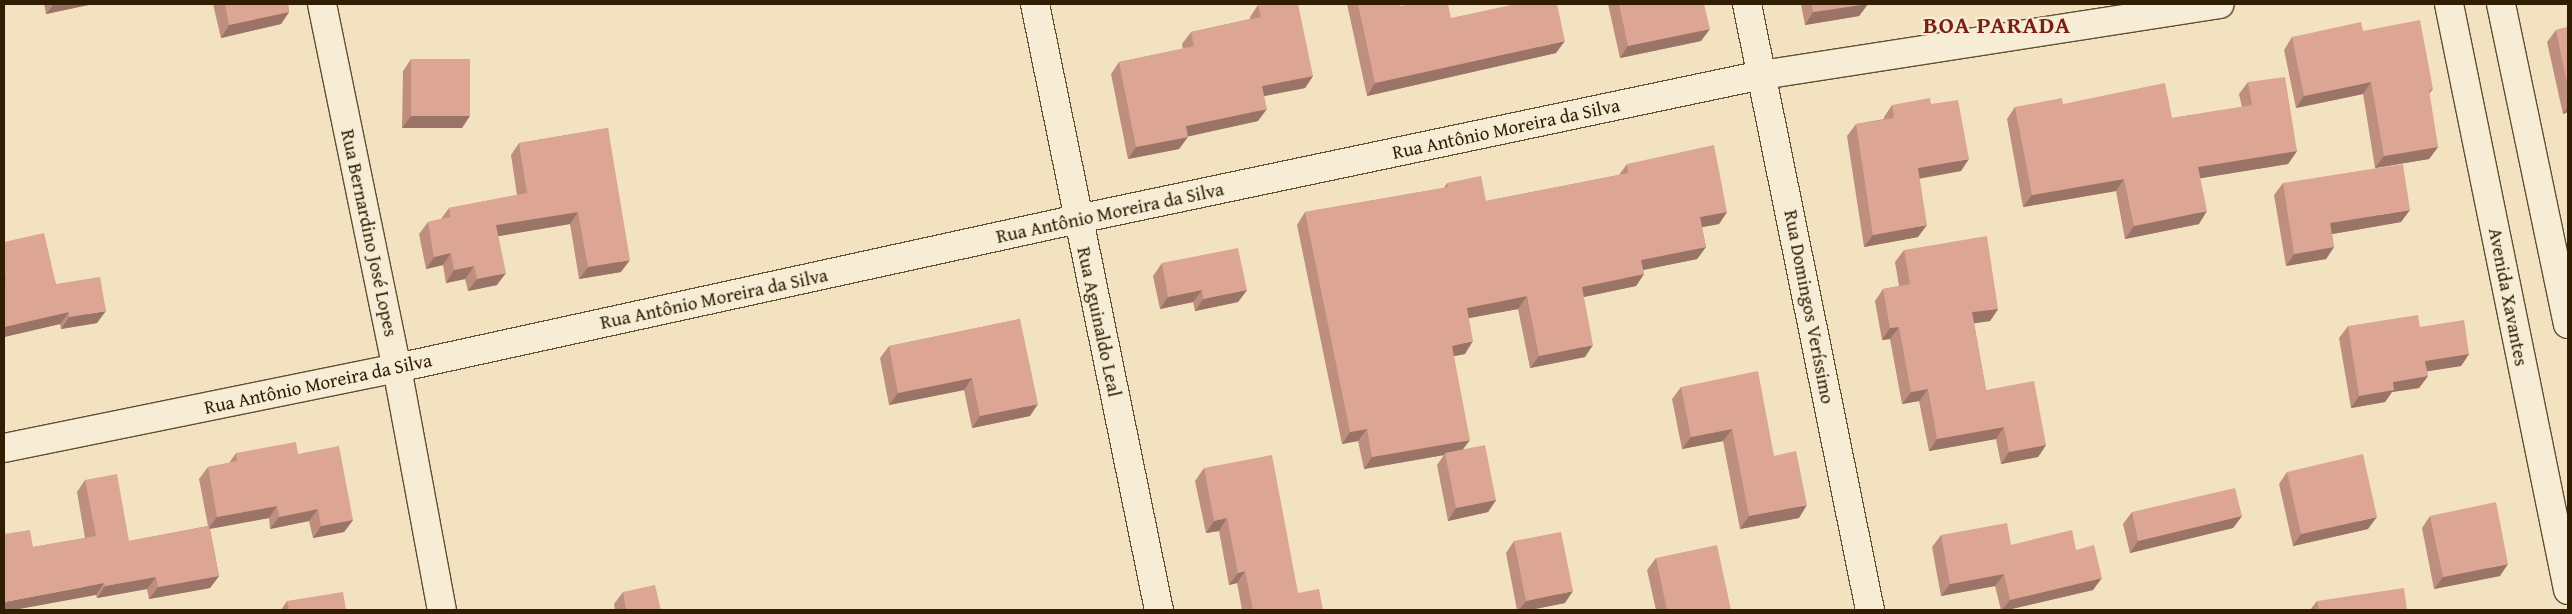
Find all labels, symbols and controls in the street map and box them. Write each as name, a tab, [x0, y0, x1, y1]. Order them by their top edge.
district label: BOA PARADA	[1922, 11, 2072, 39]
street label: Rua Antônio Moreira da Silva	[1390, 94, 1622, 164]
street label: Rua Bernardino José Lopes	[336, 127, 402, 339]
street label: Rua Antônio Moreira da Silva	[994, 178, 1226, 248]
street label: Rua Domingos Veríssimo	[1779, 208, 1839, 406]
street label: Avenida Xavantes	[2483, 226, 2533, 368]
street label: Rua Aguinaldo Leal	[1072, 245, 1126, 399]
street label: Rua Antônio Moreira da Silva	[598, 264, 830, 334]
street label: Rua Antônio Moreira da Silva	[202, 349, 434, 419]

